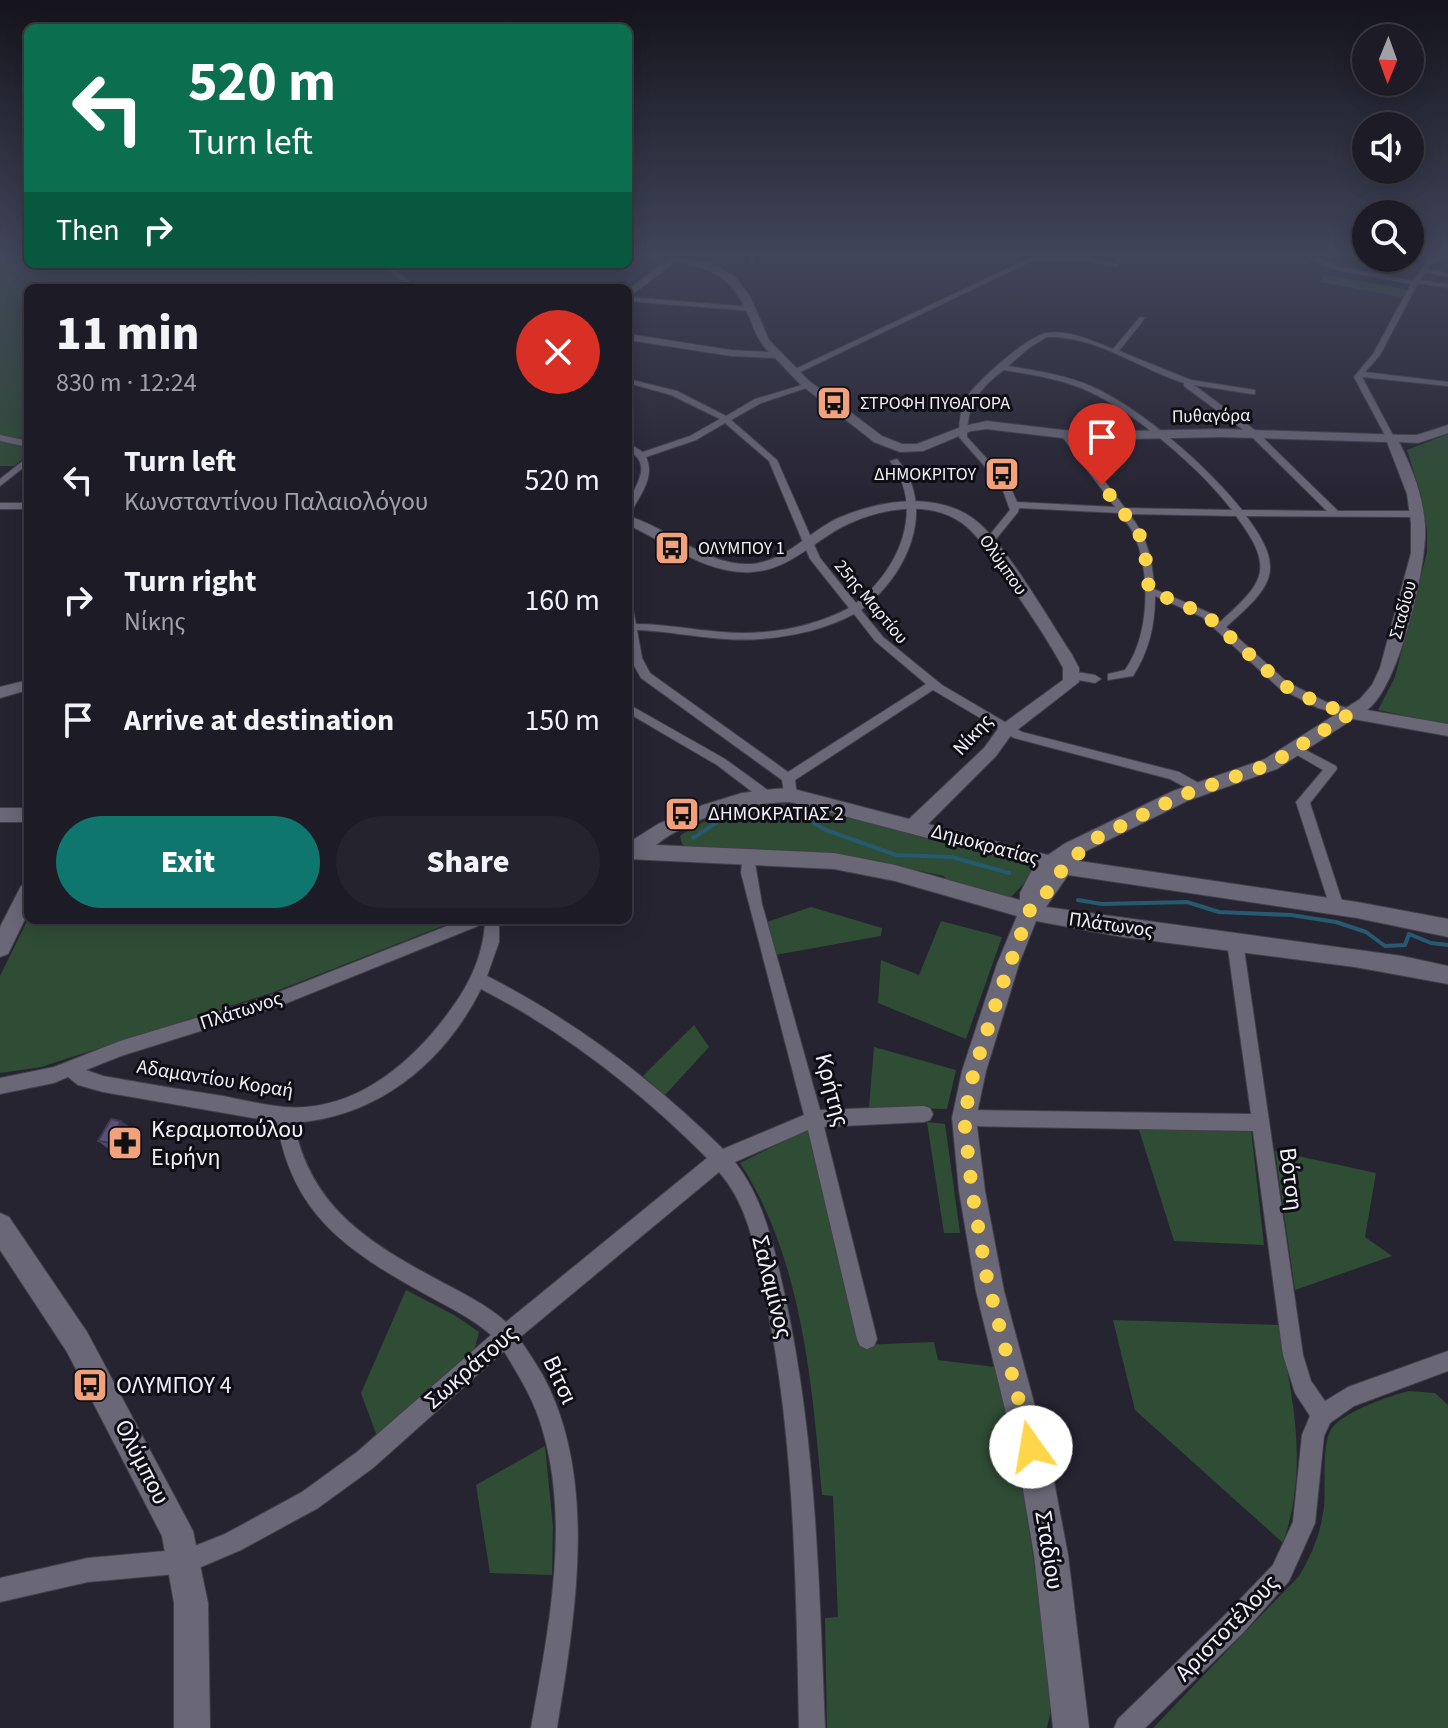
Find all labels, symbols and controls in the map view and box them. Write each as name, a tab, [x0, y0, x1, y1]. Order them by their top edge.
north arrow	[1352, 24, 1424, 96]
map controls	[1352, 24, 1424, 272]
text: 520 m	[188, 43, 336, 122]
icon: left	[56, 56, 160, 160]
button: sound	[1352, 112, 1424, 184]
text: Turn left	[188, 117, 313, 168]
button: search	[1352, 200, 1424, 272]
icon: right	[136, 208, 180, 252]
text: Then	[56, 209, 120, 252]
text: 11 min	[56, 300, 200, 368]
button: close	[516, 310, 600, 394]
text: 830 m · 12:24	[56, 364, 197, 401]
bus stop icon: ΣΤΡΟΦΗ ΠΥΘΑΓΟΡΑ	[815, 384, 853, 422]
place label: ΣΤΡΟΦΗ ΠΥΘΑΓΟΡΑ	[860, 391, 1010, 416]
pin	[1068, 403, 1136, 485]
street label: Πυθαγόρα	[1172, 403, 1250, 429]
icon: arrive	[1080, 415, 1124, 459]
text: Turn left	[124, 440, 236, 483]
bus stop icon: ΔΗΜΟΚΡΙΤΟΥ	[983, 455, 1021, 493]
icon: left	[56, 458, 100, 502]
text: 520 m	[524, 459, 600, 502]
place label: ΔΗΜΟΚΡΙΤΟΥ	[874, 462, 976, 487]
text: Κωνσταντίνου Παλαιολόγου	[124, 483, 428, 520]
bus stop icon: ΟΛΥΜΠΟΥ 1	[653, 529, 691, 567]
street label: Ολύμπου	[973, 530, 1033, 600]
place label: ΟΛΥΜΠΟΥ 1	[698, 536, 785, 561]
street label: 25ης Μαρτίου	[828, 554, 914, 650]
text: Turn right	[124, 560, 256, 603]
icon: right	[56, 578, 100, 622]
street label: Σταδίου	[1383, 578, 1423, 642]
text: 160 m	[524, 579, 600, 622]
text: Νίκης	[124, 603, 186, 640]
icon: arrive	[56, 698, 100, 742]
text: Arrive at destination	[124, 699, 394, 742]
text: 150 m	[524, 699, 600, 742]
street label: Νίκης	[947, 708, 1000, 762]
bus stop icon: ΔΗΜΟΚΡΑΤΙΑΣ 2	[663, 795, 701, 833]
place label: ΔΗΜΟΚΡΑΤΙΑΣ 2	[708, 800, 844, 828]
button: Exit	[56, 816, 320, 908]
button: Share	[336, 816, 600, 908]
street label: Δημοκρατίας	[928, 817, 1042, 873]
street label: Πλάτωνος	[1067, 905, 1155, 945]
street label: Πλάτωνος	[196, 984, 286, 1037]
street label: Κρήτης	[805, 1050, 859, 1130]
street label: Αδαμαντίου Κοραή	[135, 1053, 295, 1105]
place label: Κεραμοπούλου Ειρήνη	[151, 1112, 303, 1175]
pharmacy icon: Κεραμοπούλου Ειρήνη	[106, 1124, 144, 1162]
street label: Βότση	[1270, 1145, 1312, 1213]
street label: Σαλαμίνος	[742, 1232, 802, 1342]
street label: Σωκράτους	[417, 1317, 525, 1417]
street label: Βίτσι	[534, 1350, 586, 1410]
bus stop icon: ΟΛΥΜΠΟΥ 4	[71, 1366, 109, 1404]
place label: ΟΛΥΜΠΟΥ 4	[116, 1368, 232, 1403]
position arrow	[989, 1405, 1073, 1489]
street label: Ολύμπου	[106, 1413, 178, 1511]
street label: Σταδίου	[1025, 1508, 1073, 1592]
street label: Αριστοτέλους	[1167, 1567, 1287, 1689]

